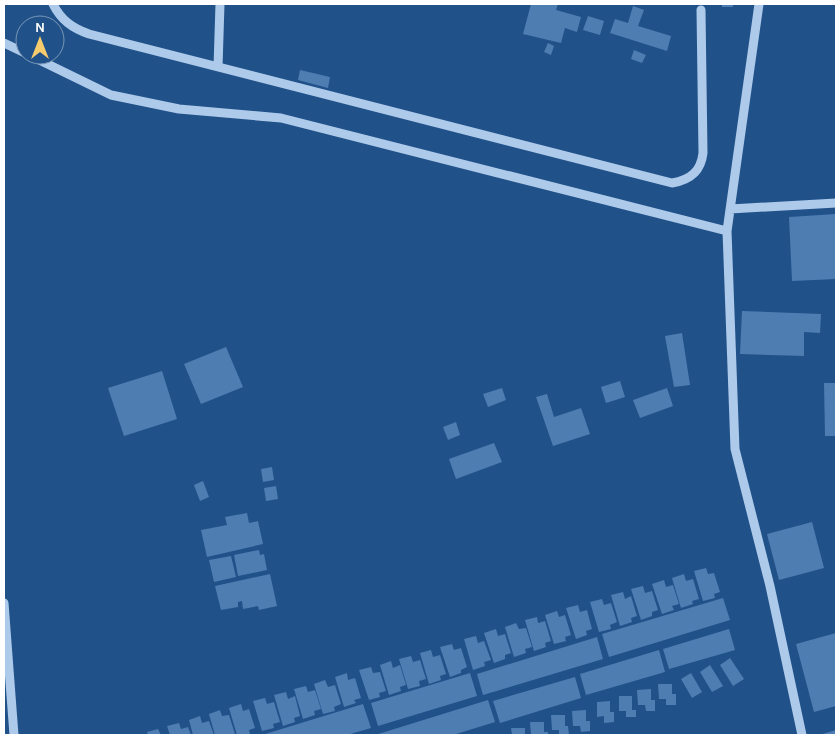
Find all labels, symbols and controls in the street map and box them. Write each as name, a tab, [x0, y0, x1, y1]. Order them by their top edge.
north arrow	[15, 15, 65, 65]
text: N	[35, 19, 45, 36]

